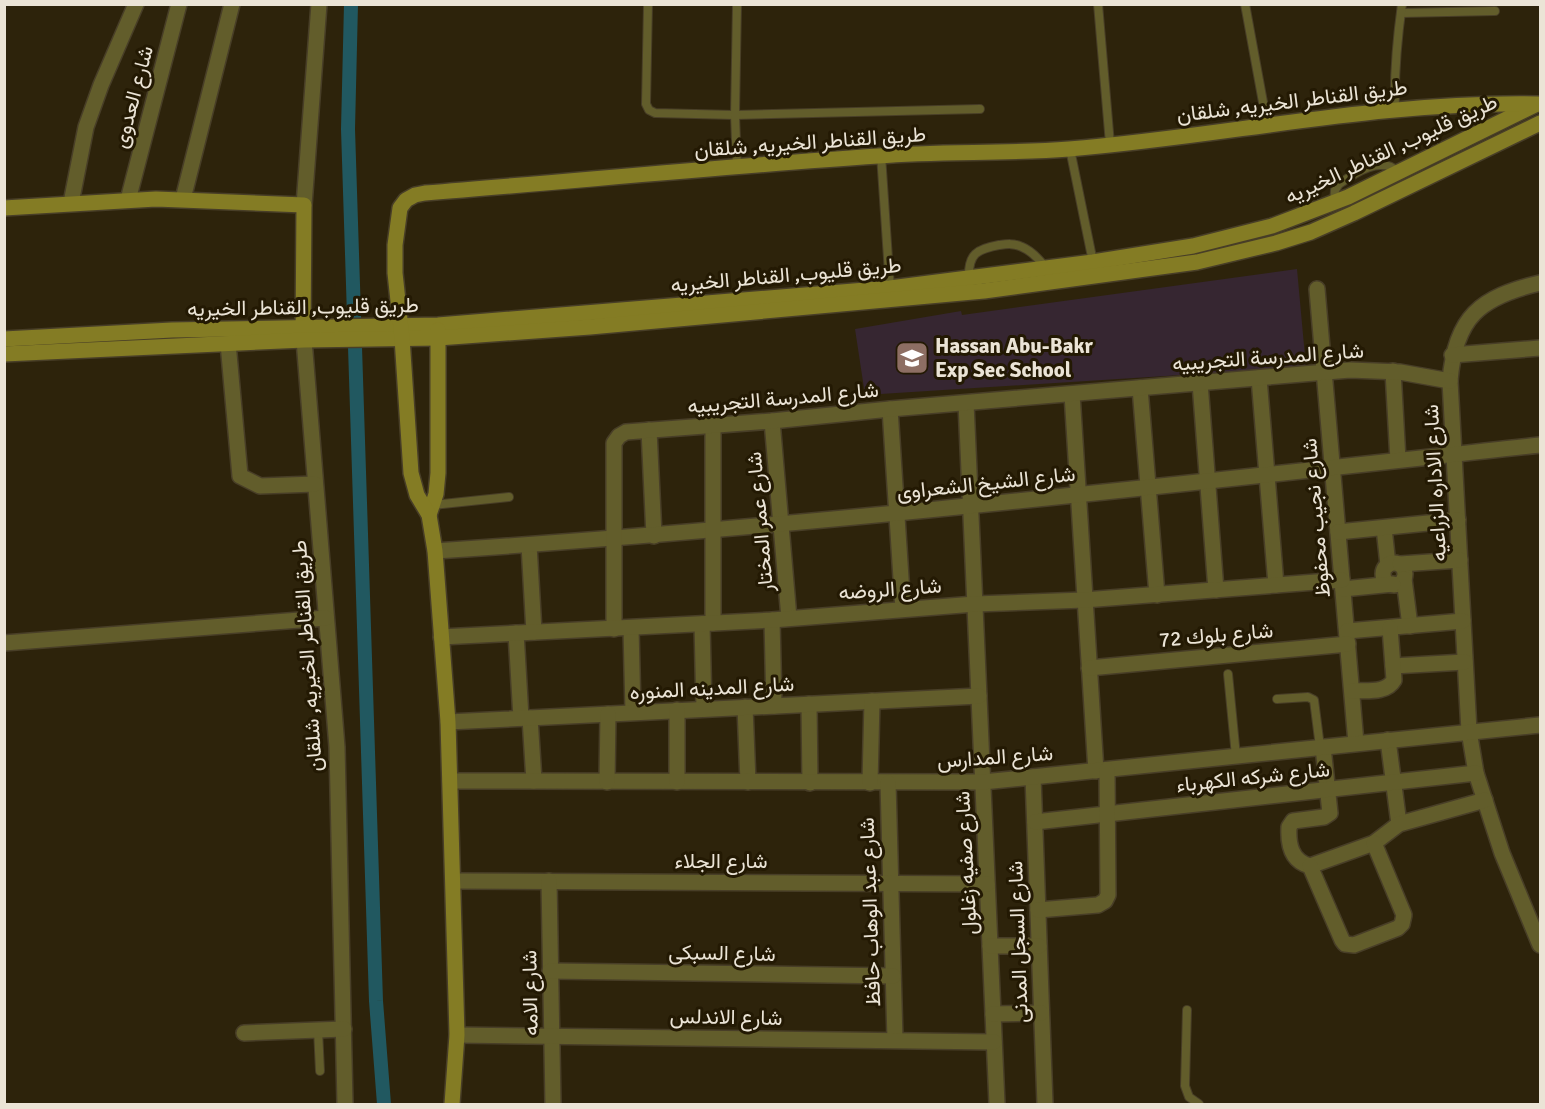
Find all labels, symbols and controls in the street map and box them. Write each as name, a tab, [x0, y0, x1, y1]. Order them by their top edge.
street label: شارع العدوى	[107, 43, 160, 151]
street label: طريق القناطر الخيريه, شلقان	[1175, 74, 1409, 128]
street label: طريق قليوب, القناطر الخيريه	[1281, 88, 1501, 210]
street label: طريق القناطر الخيريه, شلقان	[693, 121, 927, 163]
street label: طريق قليوب, القناطر الخيريه	[669, 252, 903, 298]
street label: طريق قليوب, القناطر الخيريه	[187, 292, 419, 322]
place label: Hassan Abu-Bakr Exp Sec School	[935, 333, 1093, 383]
street label: شارع المدرسة التجريبيه	[1171, 337, 1365, 378]
school or university icon: Hassan Abu-Bakr Exp Sec School	[894, 340, 930, 376]
street label: شارع المدرسة التجريبيه	[686, 377, 880, 420]
street label: شارع الاداره الزراعيه	[1418, 404, 1453, 562]
street label: شارع نجيب محفوظ	[1296, 437, 1337, 599]
street label: شارع عمر المختار	[741, 451, 780, 594]
street label: شارع الشيخ الشعراوى	[895, 461, 1077, 506]
street label: طريق القناطر الخيريه, شلقان	[286, 539, 328, 773]
street label: شارع الروضه	[838, 572, 943, 607]
street label: شارع بلوك 72	[1158, 617, 1274, 654]
street label: شارع المدينه المنوره	[629, 671, 795, 706]
street label: شارع المدارس	[936, 740, 1054, 775]
street label: شارع شركه الكهرباء	[1175, 756, 1331, 799]
street label: شارع صفيه زغلول	[949, 790, 984, 936]
street label: شارع عبد الوهاب حافظ	[854, 817, 887, 1007]
street label: شارع الجلاء	[674, 848, 768, 875]
street label: شارع السجل المدنى	[1002, 860, 1035, 1024]
street label: شارع السبكى	[668, 939, 776, 968]
street label: شارع الامه	[516, 950, 545, 1036]
street label: شارع الاندلس	[669, 1003, 783, 1032]

